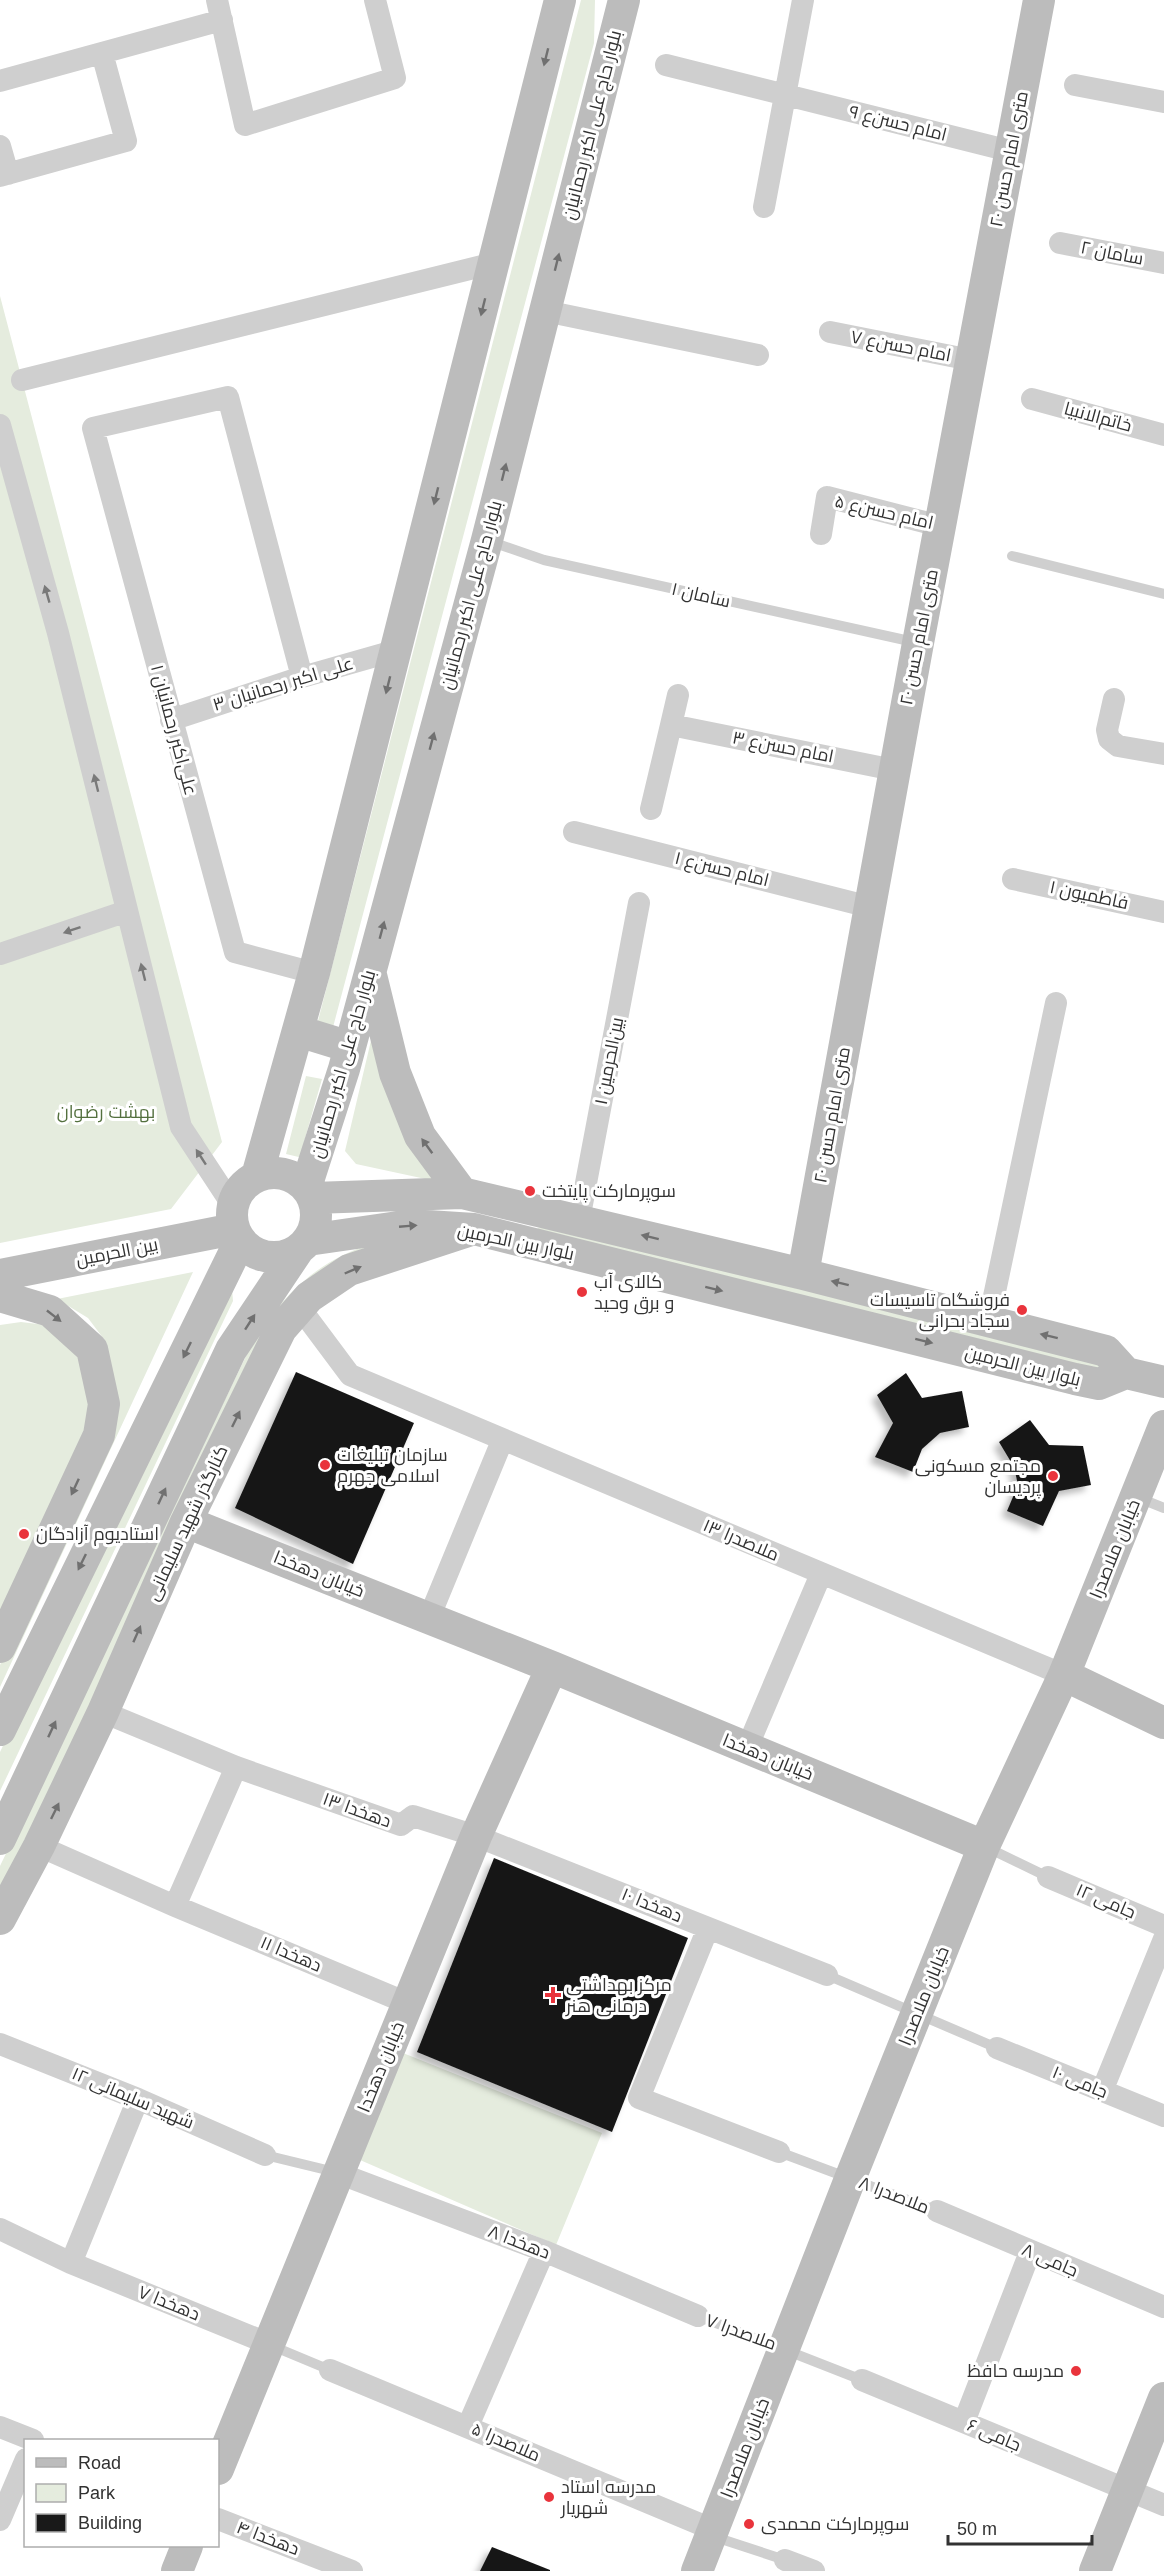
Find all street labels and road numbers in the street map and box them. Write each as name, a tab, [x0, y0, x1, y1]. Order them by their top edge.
street label: بلوار حاج علی اکبر رحمانیان	[559, 28, 627, 222]
street label: ۲۰ متری امام حسن	[986, 89, 1034, 229]
street label: امام حسن‌ع ۹	[847, 101, 949, 147]
street label: سامان ۲	[1079, 237, 1145, 270]
street label: امام حسن‌ع ۷	[849, 326, 953, 368]
street label: خاتم‌الانبیا	[1062, 398, 1134, 438]
street label: امام حسن‌ع ۵	[832, 491, 935, 535]
street label: بلوار حاج علی اکبر رحمانیان	[436, 498, 508, 692]
street label: ۲۰ متری امام حسن	[896, 567, 944, 707]
street label: سامان ۱	[669, 579, 732, 612]
street label: علی اکبر رحمانیان ۳	[210, 653, 356, 716]
street label: علی‌اکبر رحمانیان ۱	[146, 663, 201, 798]
street label: امام حسن‌ع ۳	[730, 727, 835, 769]
street label: امام حسن‌ع ۱	[672, 848, 771, 892]
street label: فاطمیون ۱	[1048, 877, 1130, 914]
street label: بلوار حاج علی اکبر رحمانیان	[307, 968, 381, 1161]
street label: بین‌الحرمین ۱	[591, 1016, 628, 1107]
street label: ۲۰ متری امام حسن	[810, 1045, 856, 1185]
street label: بلوار بین الحرمین	[456, 1220, 576, 1265]
street label: بین الحرمین	[74, 1234, 160, 1271]
street label: بلوار بین الحرمین	[963, 1342, 1083, 1391]
street label: کنارگذر شهید سلیمانی	[142, 1442, 233, 1604]
street label: خیابان ملاصدرا	[1086, 1496, 1145, 1602]
street label: ملاصدرا ۱۳	[700, 1515, 782, 1566]
street label: خیابان دهخدا	[270, 1547, 367, 1602]
street label: خیابان دهخدا	[719, 1730, 816, 1785]
street label: دهخدا ۱۳	[320, 1788, 394, 1832]
street label: جامی ۱۲	[1073, 1880, 1139, 1923]
street label: دهخدا ۱۰	[619, 1884, 685, 1926]
street label: دهخدا ۱۱	[257, 1932, 325, 1976]
street label: خیابان ملاصدرا	[895, 1943, 954, 2049]
street label: خیابان دهخدا	[354, 2019, 409, 2116]
street label: جامی ۱۰	[1049, 2062, 1111, 2103]
street label: شهید سلیمانی ۱۲	[69, 2063, 197, 2134]
street label: ملاصدرا ۸	[856, 2172, 932, 2219]
street label: دهخدا ۸	[485, 2221, 553, 2263]
street label: جامی ۸	[1019, 2239, 1081, 2282]
street label: دهخدا ۷	[135, 2282, 203, 2324]
street label: ملاصدرا ۷	[703, 2310, 779, 2355]
street label: خیابان ملاصدرا	[717, 2395, 774, 2501]
street label: جامی ۶	[964, 2415, 1024, 2456]
street label: ملاصدرا ۵	[468, 2419, 543, 2466]
street label: دهخدا ۴	[234, 2517, 302, 2559]

